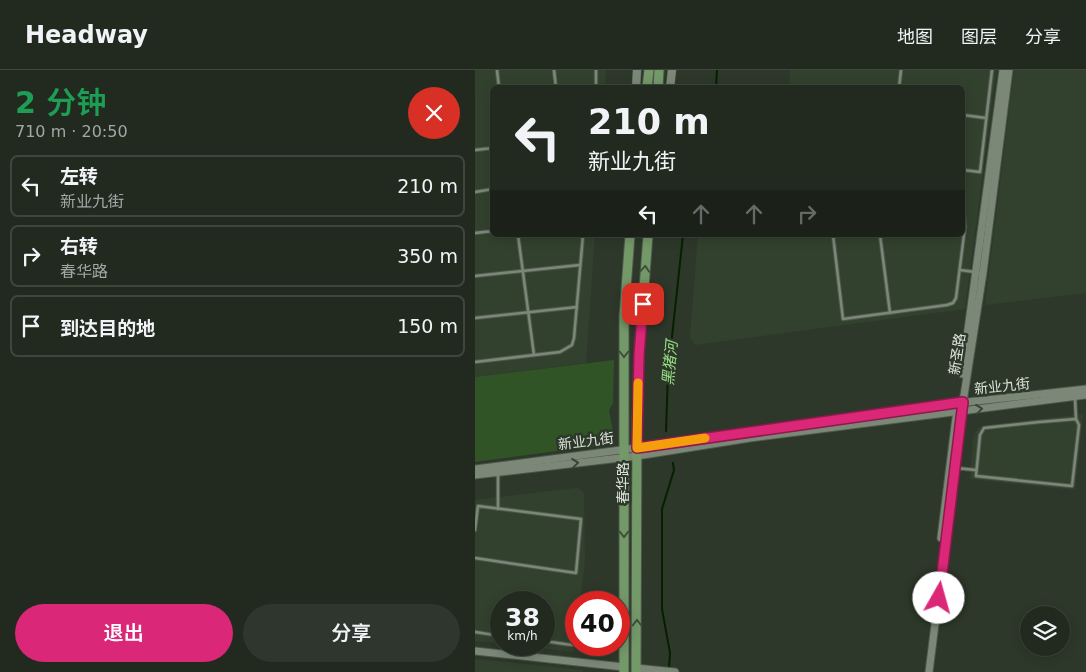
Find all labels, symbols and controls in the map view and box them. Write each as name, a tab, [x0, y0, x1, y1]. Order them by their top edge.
text: Headway	[25, 21, 148, 49]
text: 地图	[897, 26, 933, 47]
text: 图层	[961, 26, 997, 47]
text: 分享	[1025, 26, 1061, 47]
text: 2 分钟	[15, 85, 106, 120]
button: close	[408, 87, 460, 139]
text: 210 m	[588, 102, 710, 142]
icon: left	[505, 105, 570, 170]
text: 710 m · 20:50	[15, 122, 128, 141]
text: 新业九街	[588, 149, 676, 174]
text: 左转	[60, 165, 98, 187]
icon: left	[17, 172, 45, 200]
text: 210 m	[397, 175, 458, 197]
text: 新业九街	[60, 192, 124, 211]
icon: left	[634, 200, 662, 228]
icon: ahead	[687, 200, 715, 228]
icon: ahead	[740, 200, 768, 228]
icon: right	[793, 200, 821, 228]
text: 右转	[60, 235, 98, 257]
icon: right	[17, 242, 45, 270]
text: 350 m	[397, 245, 458, 267]
text: 春华路	[60, 262, 108, 281]
one-way arrow	[640, 264, 651, 272]
pin	[622, 283, 664, 325]
icon: arrive	[629, 290, 657, 318]
icon: arrive	[17, 312, 45, 340]
text: 150 m	[397, 315, 458, 337]
text: 到达目的地	[60, 317, 155, 339]
street label: 新圣路	[946, 332, 968, 376]
water label: 黑猪河	[659, 337, 681, 386]
one-way arrow	[619, 350, 629, 358]
street label: 新业九街	[973, 375, 1031, 397]
one-way arrow	[975, 404, 984, 414]
street label: 新业九街	[557, 430, 615, 452]
one-way arrow	[572, 458, 580, 469]
street label: 春华路	[615, 462, 631, 504]
one-way arrow	[619, 530, 629, 538]
position arrow	[912, 571, 964, 623]
speed limit sign: 40	[565, 591, 630, 656]
text: 38	[505, 603, 540, 632]
button: 退出	[15, 604, 233, 662]
button: 分享	[243, 604, 460, 662]
map controls	[1020, 606, 1070, 656]
button: layers	[1020, 606, 1070, 656]
one-way arrow	[632, 619, 642, 627]
text: km/h	[507, 629, 538, 643]

